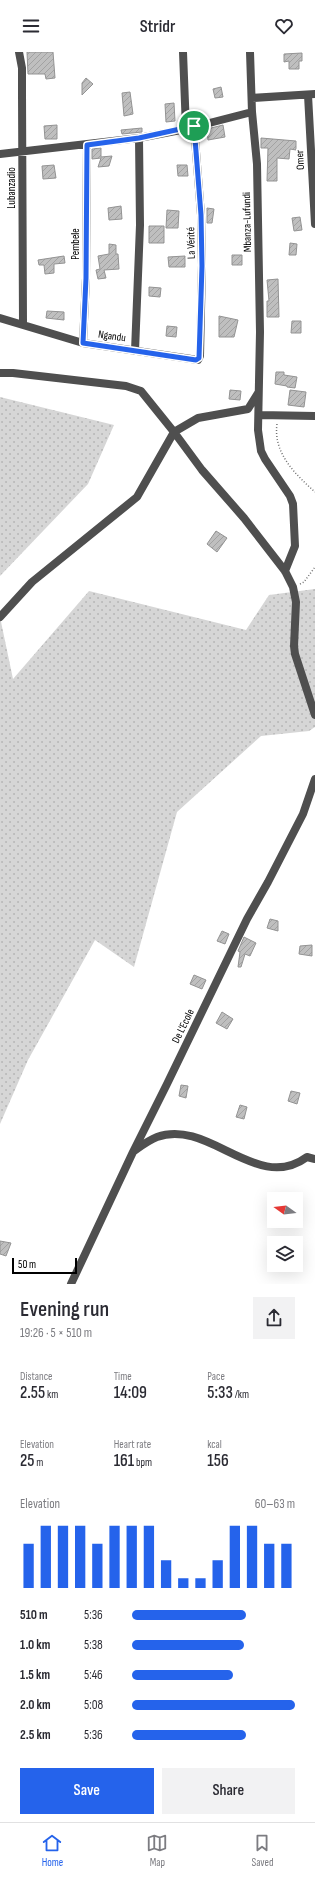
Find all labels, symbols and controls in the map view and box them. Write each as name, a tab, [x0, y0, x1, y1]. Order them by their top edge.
icon: menu	[20, 15, 42, 37]
icon: heart	[273, 15, 295, 37]
text: Stridr	[140, 16, 175, 37]
pin	[177, 109, 211, 143]
icon: arrive	[183, 115, 205, 137]
street label: Omer	[293, 150, 307, 170]
street label: Lubanzadio	[5, 167, 18, 209]
street label: Mbanza-Lufundi	[240, 192, 254, 252]
street label: La Vérité	[184, 227, 198, 259]
street label: Pembele	[69, 228, 82, 260]
street label: Ngandu	[97, 328, 127, 344]
street label: De L'Ecole	[169, 1007, 197, 1045]
north arrow	[267, 1192, 303, 1228]
map controls	[267, 1192, 303, 1272]
button: layers	[267, 1236, 303, 1272]
scale bar	[12, 1256, 77, 1275]
text: 50 m	[18, 1258, 36, 1271]
text: Evening run	[20, 1296, 109, 1323]
button: share	[253, 1297, 295, 1339]
text: 19:26 · 5 × 510 m	[20, 1325, 92, 1341]
text: Distance	[20, 1370, 52, 1383]
text: Time	[114, 1370, 132, 1383]
text: Pace	[207, 1370, 225, 1383]
text: 2.55	[20, 1383, 45, 1403]
text: 14:09	[114, 1383, 147, 1403]
text: 5:33	[207, 1383, 233, 1403]
text: km	[45, 1388, 58, 1401]
text: /km	[233, 1388, 249, 1401]
text: Elevation	[20, 1438, 54, 1451]
text: Heart rate	[114, 1438, 151, 1451]
text: kcal	[207, 1438, 222, 1451]
text: 25	[20, 1451, 34, 1471]
text: 161	[114, 1451, 134, 1471]
text: 156	[207, 1451, 229, 1471]
text: m	[34, 1456, 43, 1469]
text: bpm	[134, 1456, 152, 1469]
text: Elevation	[20, 1496, 60, 1512]
text: 60–63 m	[255, 1496, 295, 1512]
text: 510 m	[20, 1607, 48, 1623]
text: 5:36	[84, 1607, 103, 1623]
text: 1.0 km	[20, 1637, 50, 1653]
text: 5:38	[84, 1637, 103, 1653]
text: 1.5 km	[20, 1667, 50, 1683]
text: 5:46	[84, 1667, 103, 1683]
text: 2.0 km	[20, 1697, 51, 1713]
text: 5:08	[84, 1697, 103, 1713]
text: 2.5 km	[20, 1727, 51, 1743]
text: 5:36	[84, 1727, 103, 1743]
button: Save	[20, 1768, 154, 1814]
button: Share	[162, 1768, 295, 1814]
tab: Home	[41, 1832, 63, 1869]
tab: Map	[146, 1832, 168, 1869]
tab: Saved	[251, 1832, 274, 1869]

